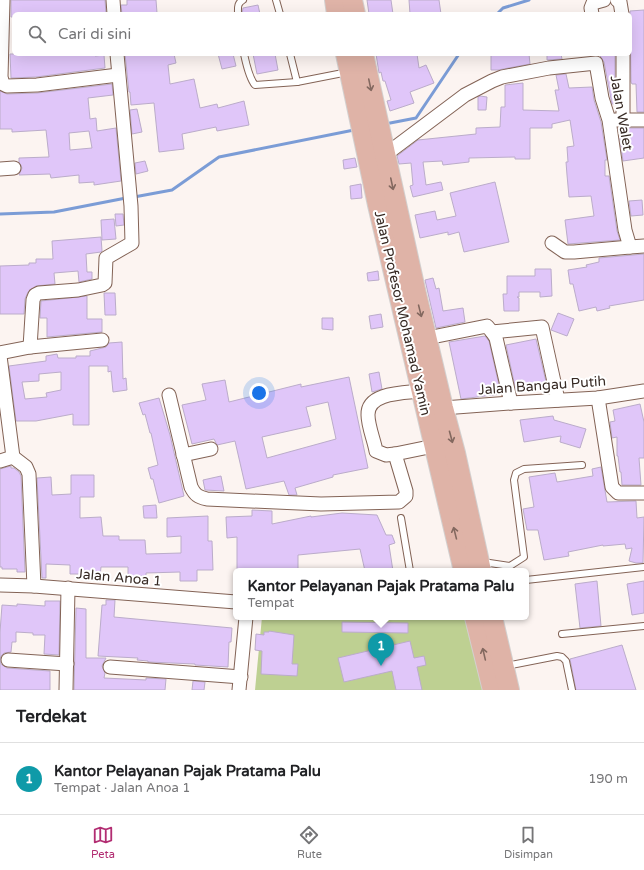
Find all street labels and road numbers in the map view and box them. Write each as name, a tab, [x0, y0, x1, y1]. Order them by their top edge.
street label: Jalan Walet	[607, 74, 637, 153]
street label: Jalan Profesor Mohamad Yamin	[371, 209, 434, 417]
street label: Jalan Bangau Putih	[478, 373, 606, 398]
street label: Jalan Anoa 1	[76, 565, 162, 590]

